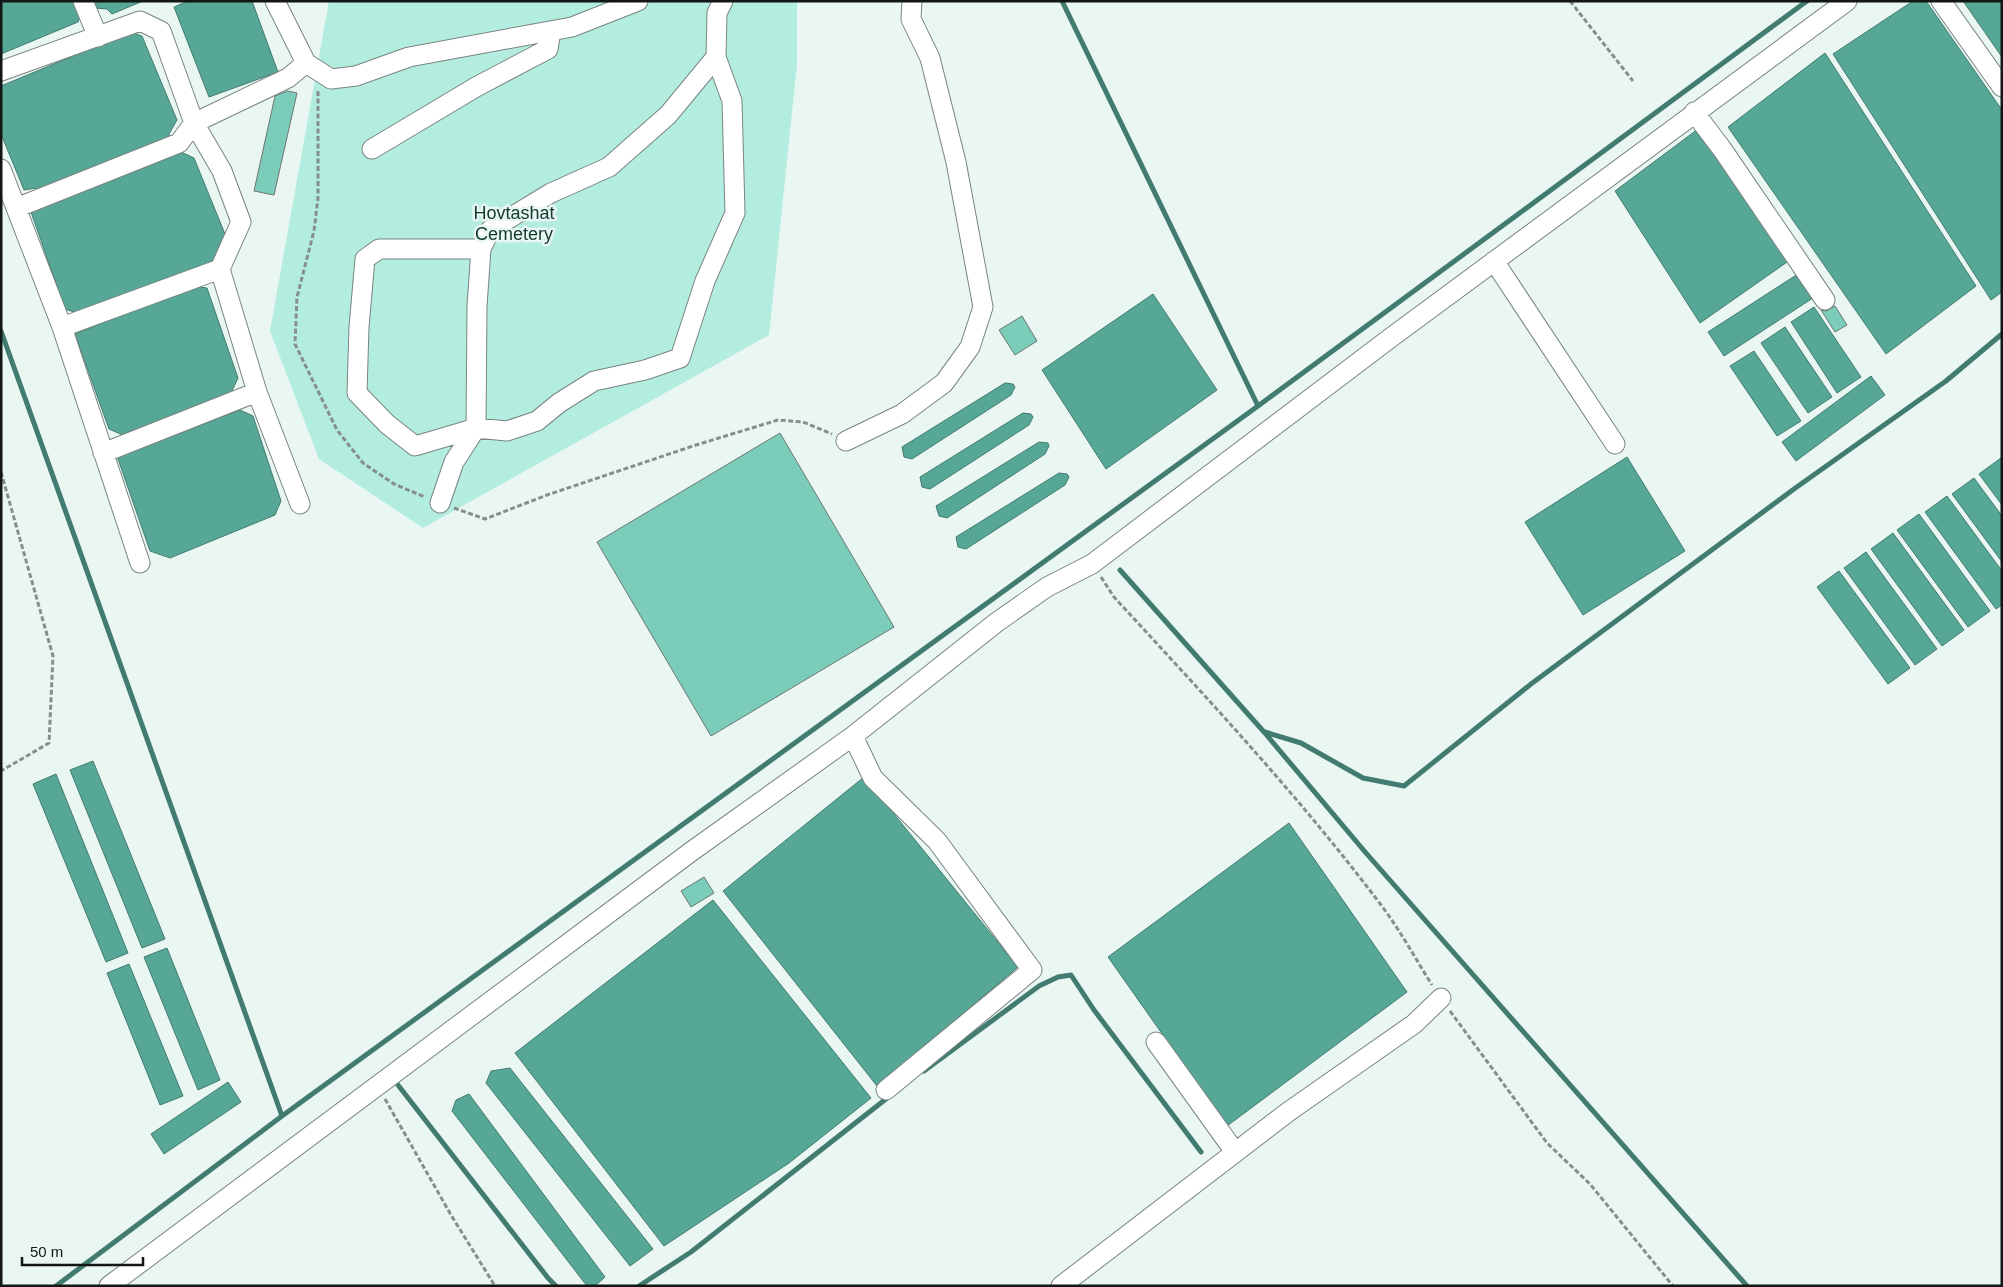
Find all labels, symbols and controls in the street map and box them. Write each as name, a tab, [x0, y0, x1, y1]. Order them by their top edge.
park label: Hovtashat Cemetery	[473, 203, 555, 244]
scale bar	[22, 1234, 144, 1266]
text: 50 m	[30, 1243, 63, 1260]

